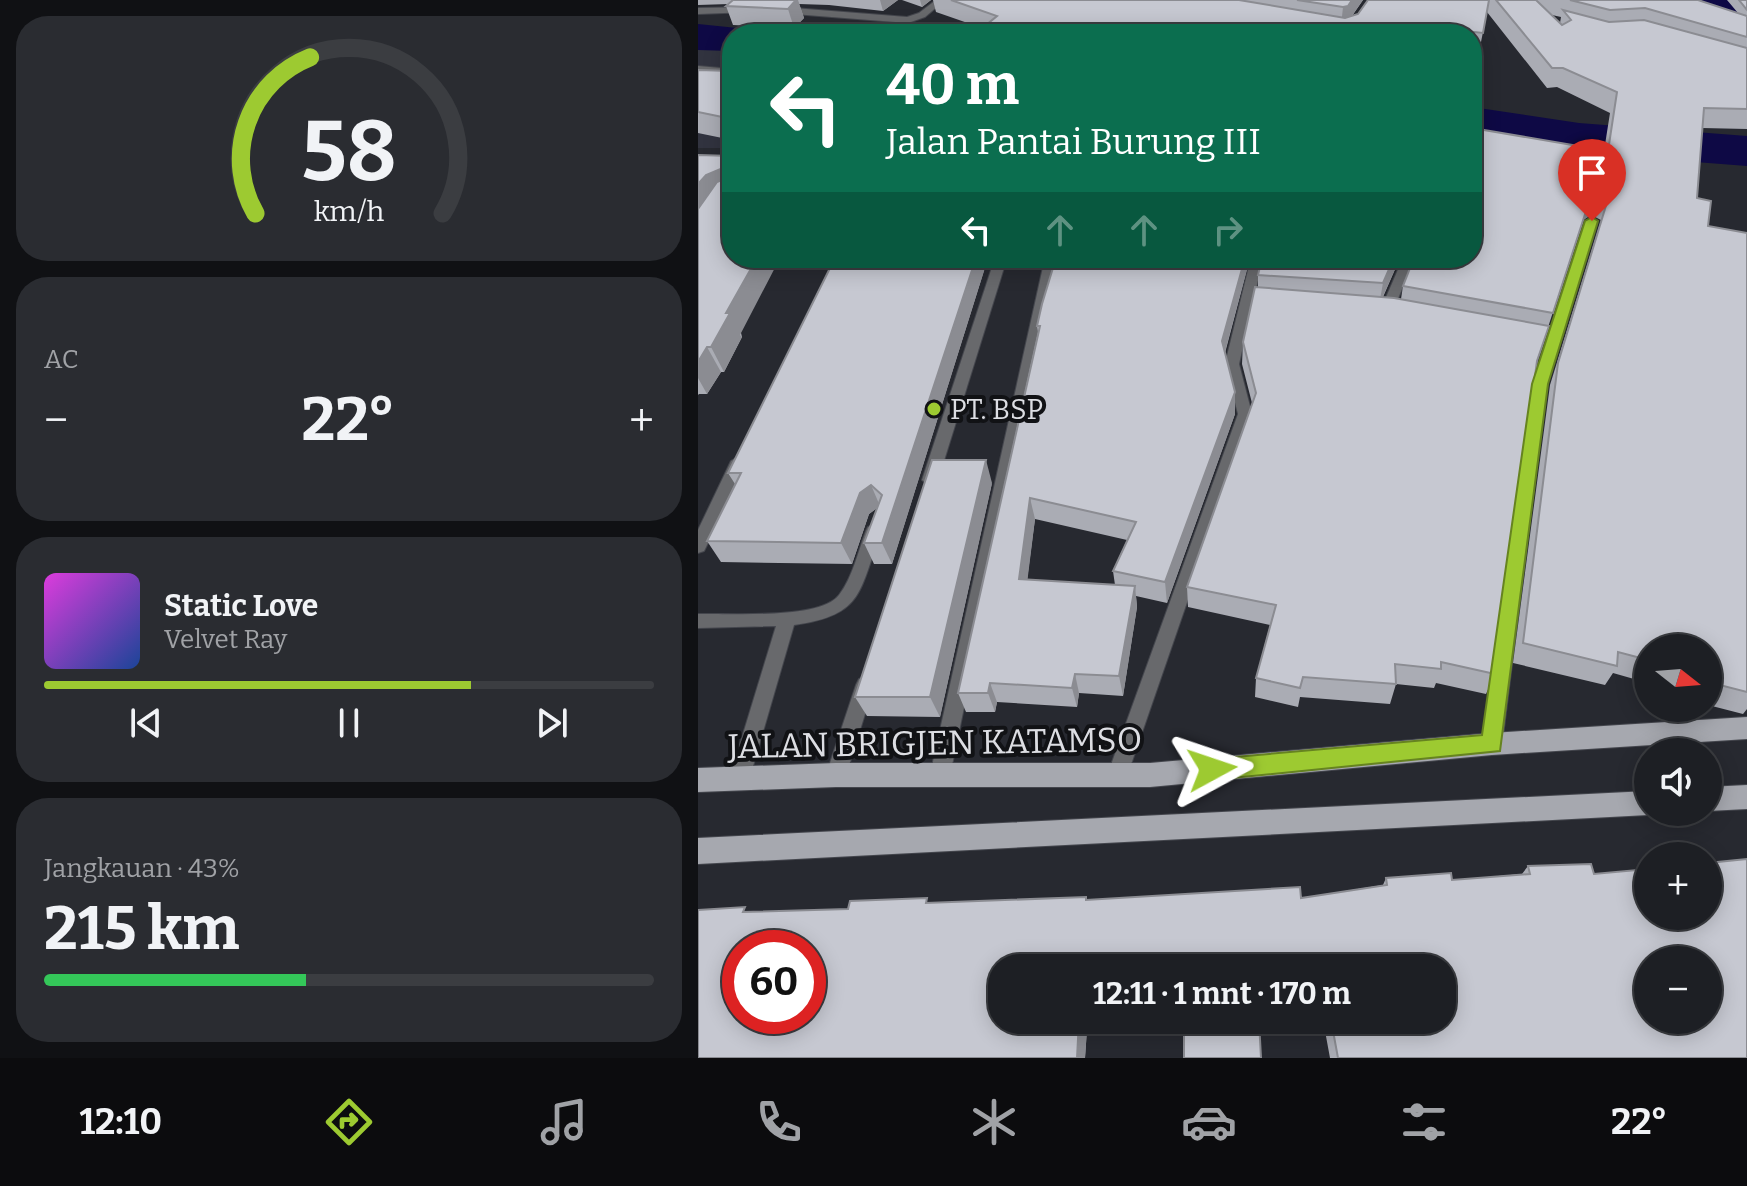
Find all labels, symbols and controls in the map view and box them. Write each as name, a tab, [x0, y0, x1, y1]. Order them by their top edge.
text: 40 m	[886, 52, 1019, 119]
icon: left	[754, 56, 858, 160]
text: 58	[301, 102, 397, 202]
text: Jalan Pantai Burung III	[886, 120, 1261, 164]
pin	[1558, 139, 1626, 221]
icon: arrive	[1570, 151, 1614, 195]
text: km/h	[314, 194, 385, 229]
icon: left	[954, 208, 998, 252]
icon: ahead	[1038, 208, 1082, 252]
icon: ahead	[1122, 208, 1166, 252]
icon: right	[1206, 208, 1250, 252]
text: AC	[44, 344, 79, 375]
text: 22°	[302, 384, 396, 456]
place label: PT. BSP	[950, 393, 1043, 426]
text: −	[44, 394, 68, 447]
text: +	[629, 394, 654, 447]
marker: PT. BSP	[925, 400, 943, 418]
text: Static Love	[164, 588, 318, 624]
text: Velvet Ray	[164, 624, 287, 655]
north arrow	[1634, 634, 1722, 722]
map controls	[1634, 634, 1722, 1034]
icon: previous	[124, 701, 168, 745]
icon: pause	[327, 701, 371, 745]
icon: next	[530, 701, 574, 745]
street label: JALAN BRIGJEN KATAMSO	[727, 719, 1142, 767]
position arrow	[1170, 727, 1254, 811]
button: sound	[1634, 738, 1722, 826]
button: +	[1634, 842, 1722, 930]
text: Jangkauan · 43%	[44, 853, 240, 884]
text: 215 km	[44, 893, 239, 965]
speed limit sign: 60	[722, 930, 826, 1034]
button: −	[1634, 946, 1722, 1034]
text: 12:11 · 1 mnt · 170 m	[1093, 976, 1351, 1012]
icon: directions	[321, 1094, 377, 1150]
icon: music	[536, 1094, 592, 1150]
icon: phone	[751, 1094, 807, 1150]
icon: climate	[966, 1094, 1022, 1150]
icon: car	[1181, 1094, 1237, 1150]
icon: filters	[1396, 1094, 1452, 1150]
text: 12:10	[79, 1100, 162, 1144]
text: 22°	[1611, 1100, 1667, 1144]

